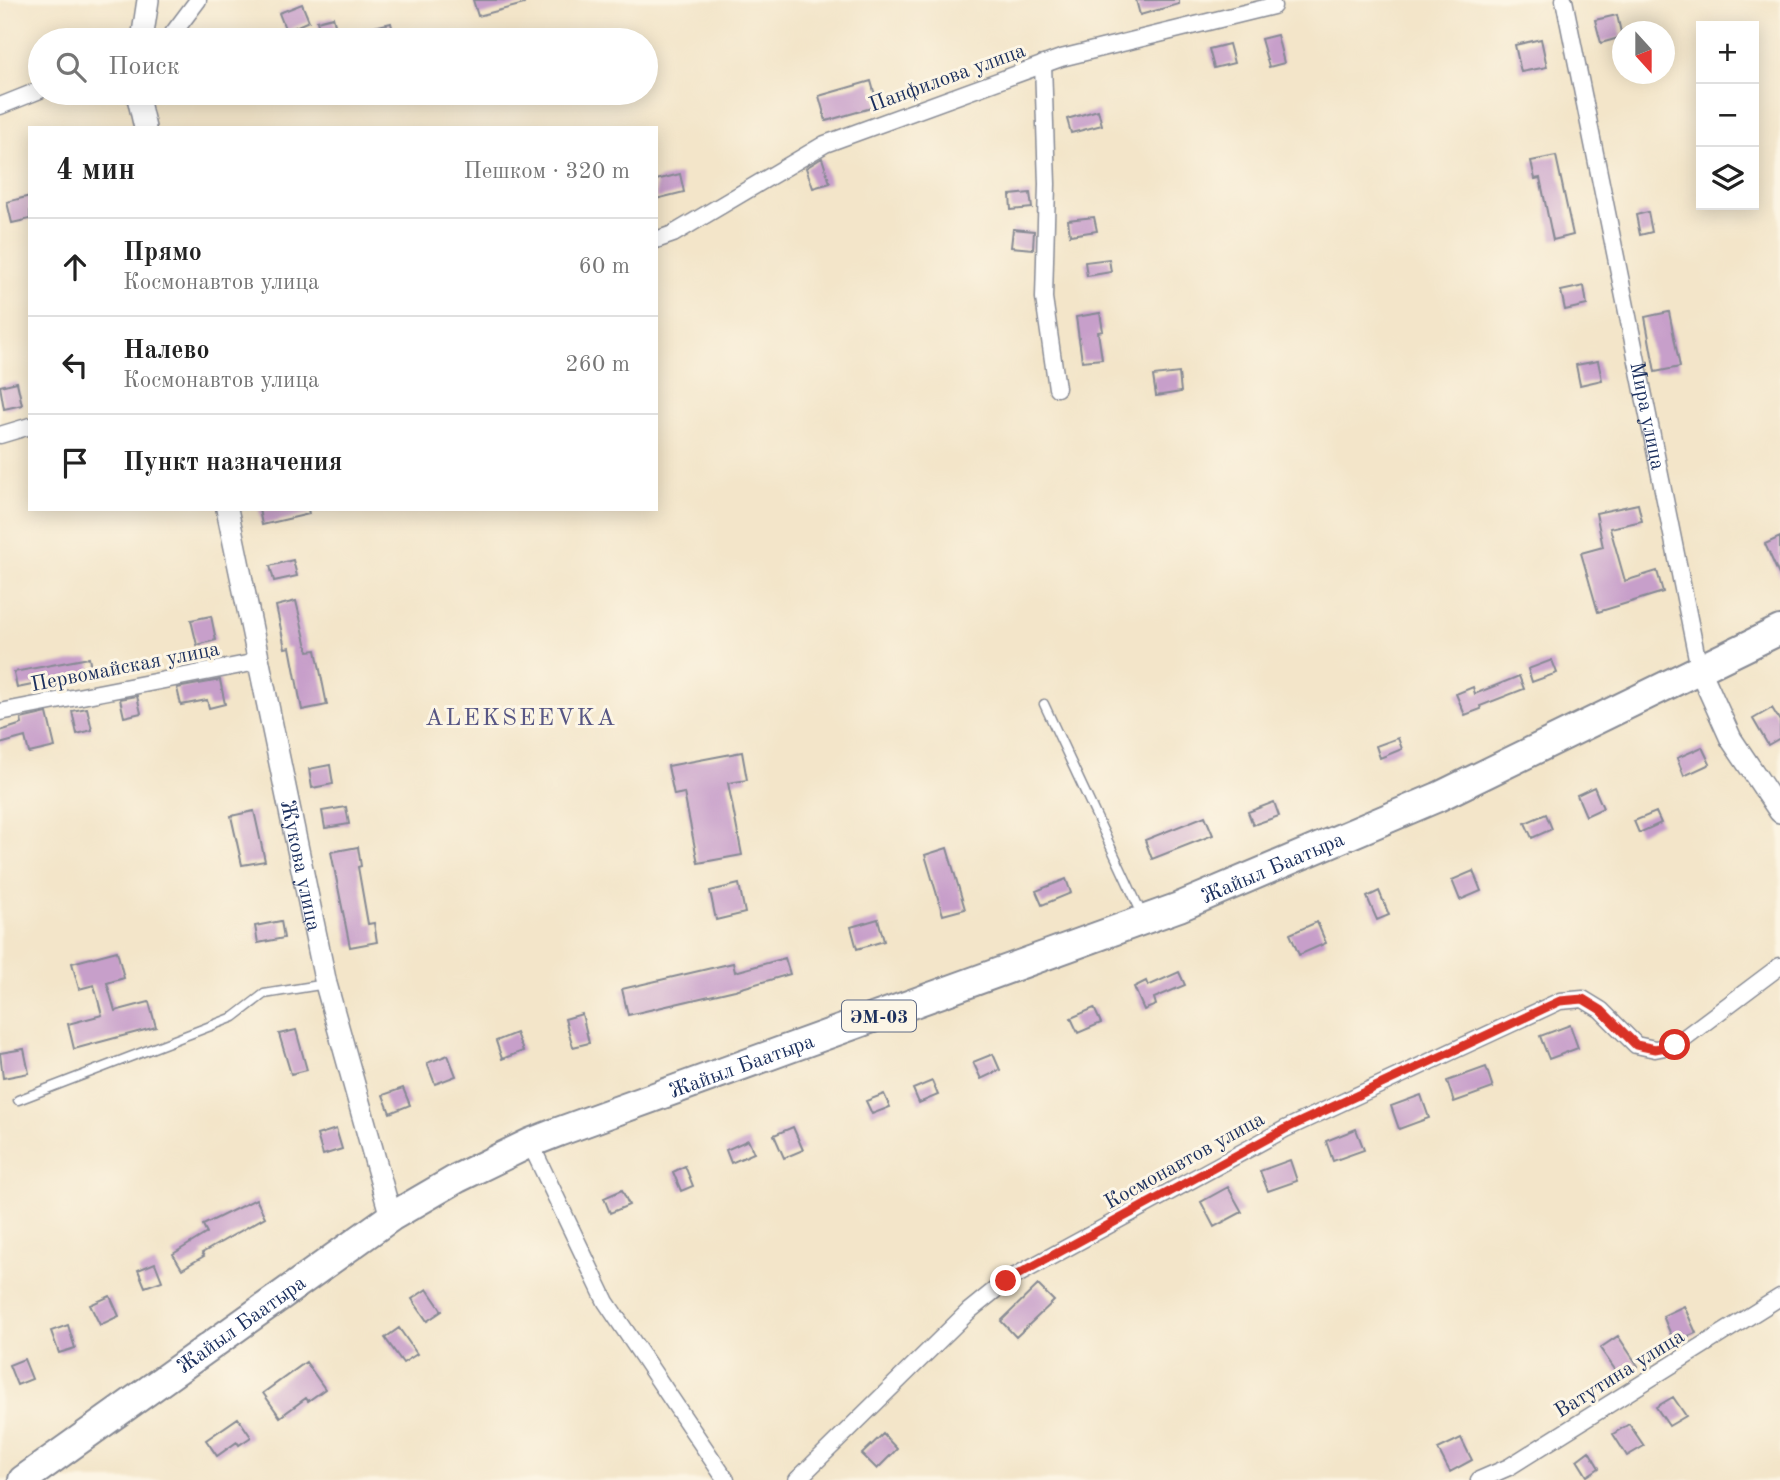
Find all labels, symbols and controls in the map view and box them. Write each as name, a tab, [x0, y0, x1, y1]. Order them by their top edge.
north arrow	[1612, 21, 1675, 84]
map controls	[1696, 21, 1759, 210]
button: +	[1696, 21, 1759, 84]
search box	[28, 28, 658, 105]
street label: Панфилова улица	[867, 40, 1029, 116]
icon: search	[52, 48, 90, 86]
text: Поиск	[108, 54, 180, 80]
button: −	[1696, 84, 1759, 147]
button: layers	[1696, 147, 1759, 210]
text: 4 мин	[56, 156, 135, 186]
text: Пешком · 320 m	[464, 160, 630, 183]
text: Прямо	[123, 240, 202, 266]
icon: ahead	[56, 248, 94, 286]
text: 60 m	[579, 255, 630, 278]
text: Космонавтов улица	[123, 271, 319, 294]
text: Налево	[123, 338, 210, 364]
icon: left	[56, 346, 94, 384]
text: 260 m	[565, 353, 630, 376]
street label: Мира улица	[1625, 360, 1668, 472]
text: Космонавтов улица	[123, 369, 319, 392]
icon: arrive	[56, 444, 94, 482]
text: Пункт назначения	[123, 450, 342, 476]
street label: Первомайская улица	[29, 639, 222, 696]
district label: ALEKSEEVKA	[425, 707, 617, 731]
street label: Жукова улица	[276, 798, 324, 933]
street label: Жайыл Баатыра	[1199, 829, 1347, 908]
road number: ЭМ-03	[842, 1000, 916, 1032]
route start	[1659, 1029, 1690, 1060]
street label: Жайыл Баатыра	[666, 1031, 817, 1103]
street label: Космонавтов улица	[1101, 1109, 1268, 1214]
route end	[990, 1265, 1021, 1296]
street label: Жайыл Баатыра	[174, 1272, 310, 1378]
street label: Ватутина улица	[1551, 1326, 1688, 1423]

